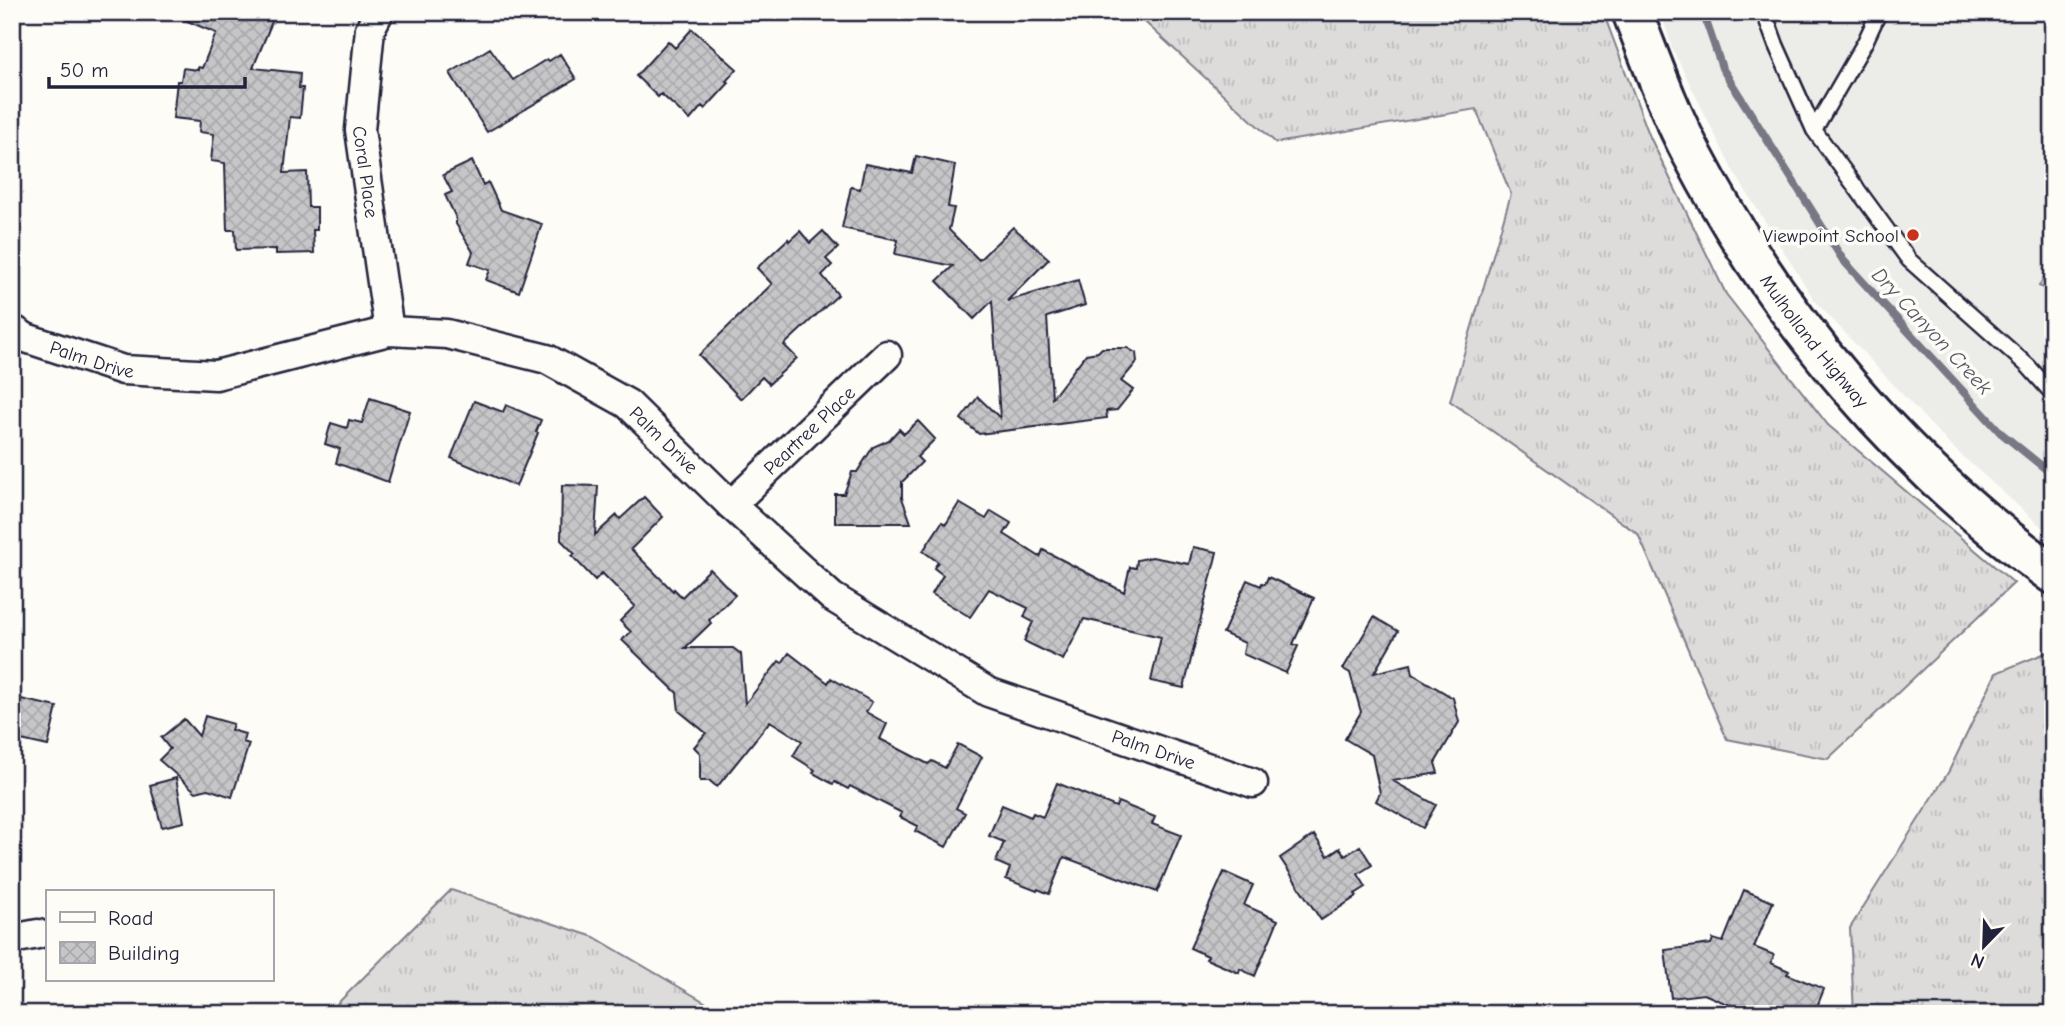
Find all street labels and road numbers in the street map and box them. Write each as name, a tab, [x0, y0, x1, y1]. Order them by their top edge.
street label: Coral Place	[348, 125, 383, 219]
street label: Mulholland Highway	[1755, 270, 1873, 413]
street label: Palm Drive	[47, 337, 134, 383]
street label: Peartree Place	[759, 382, 860, 480]
street label: Palm Drive	[625, 402, 702, 479]
street label: Palm Drive	[1109, 725, 1198, 774]

